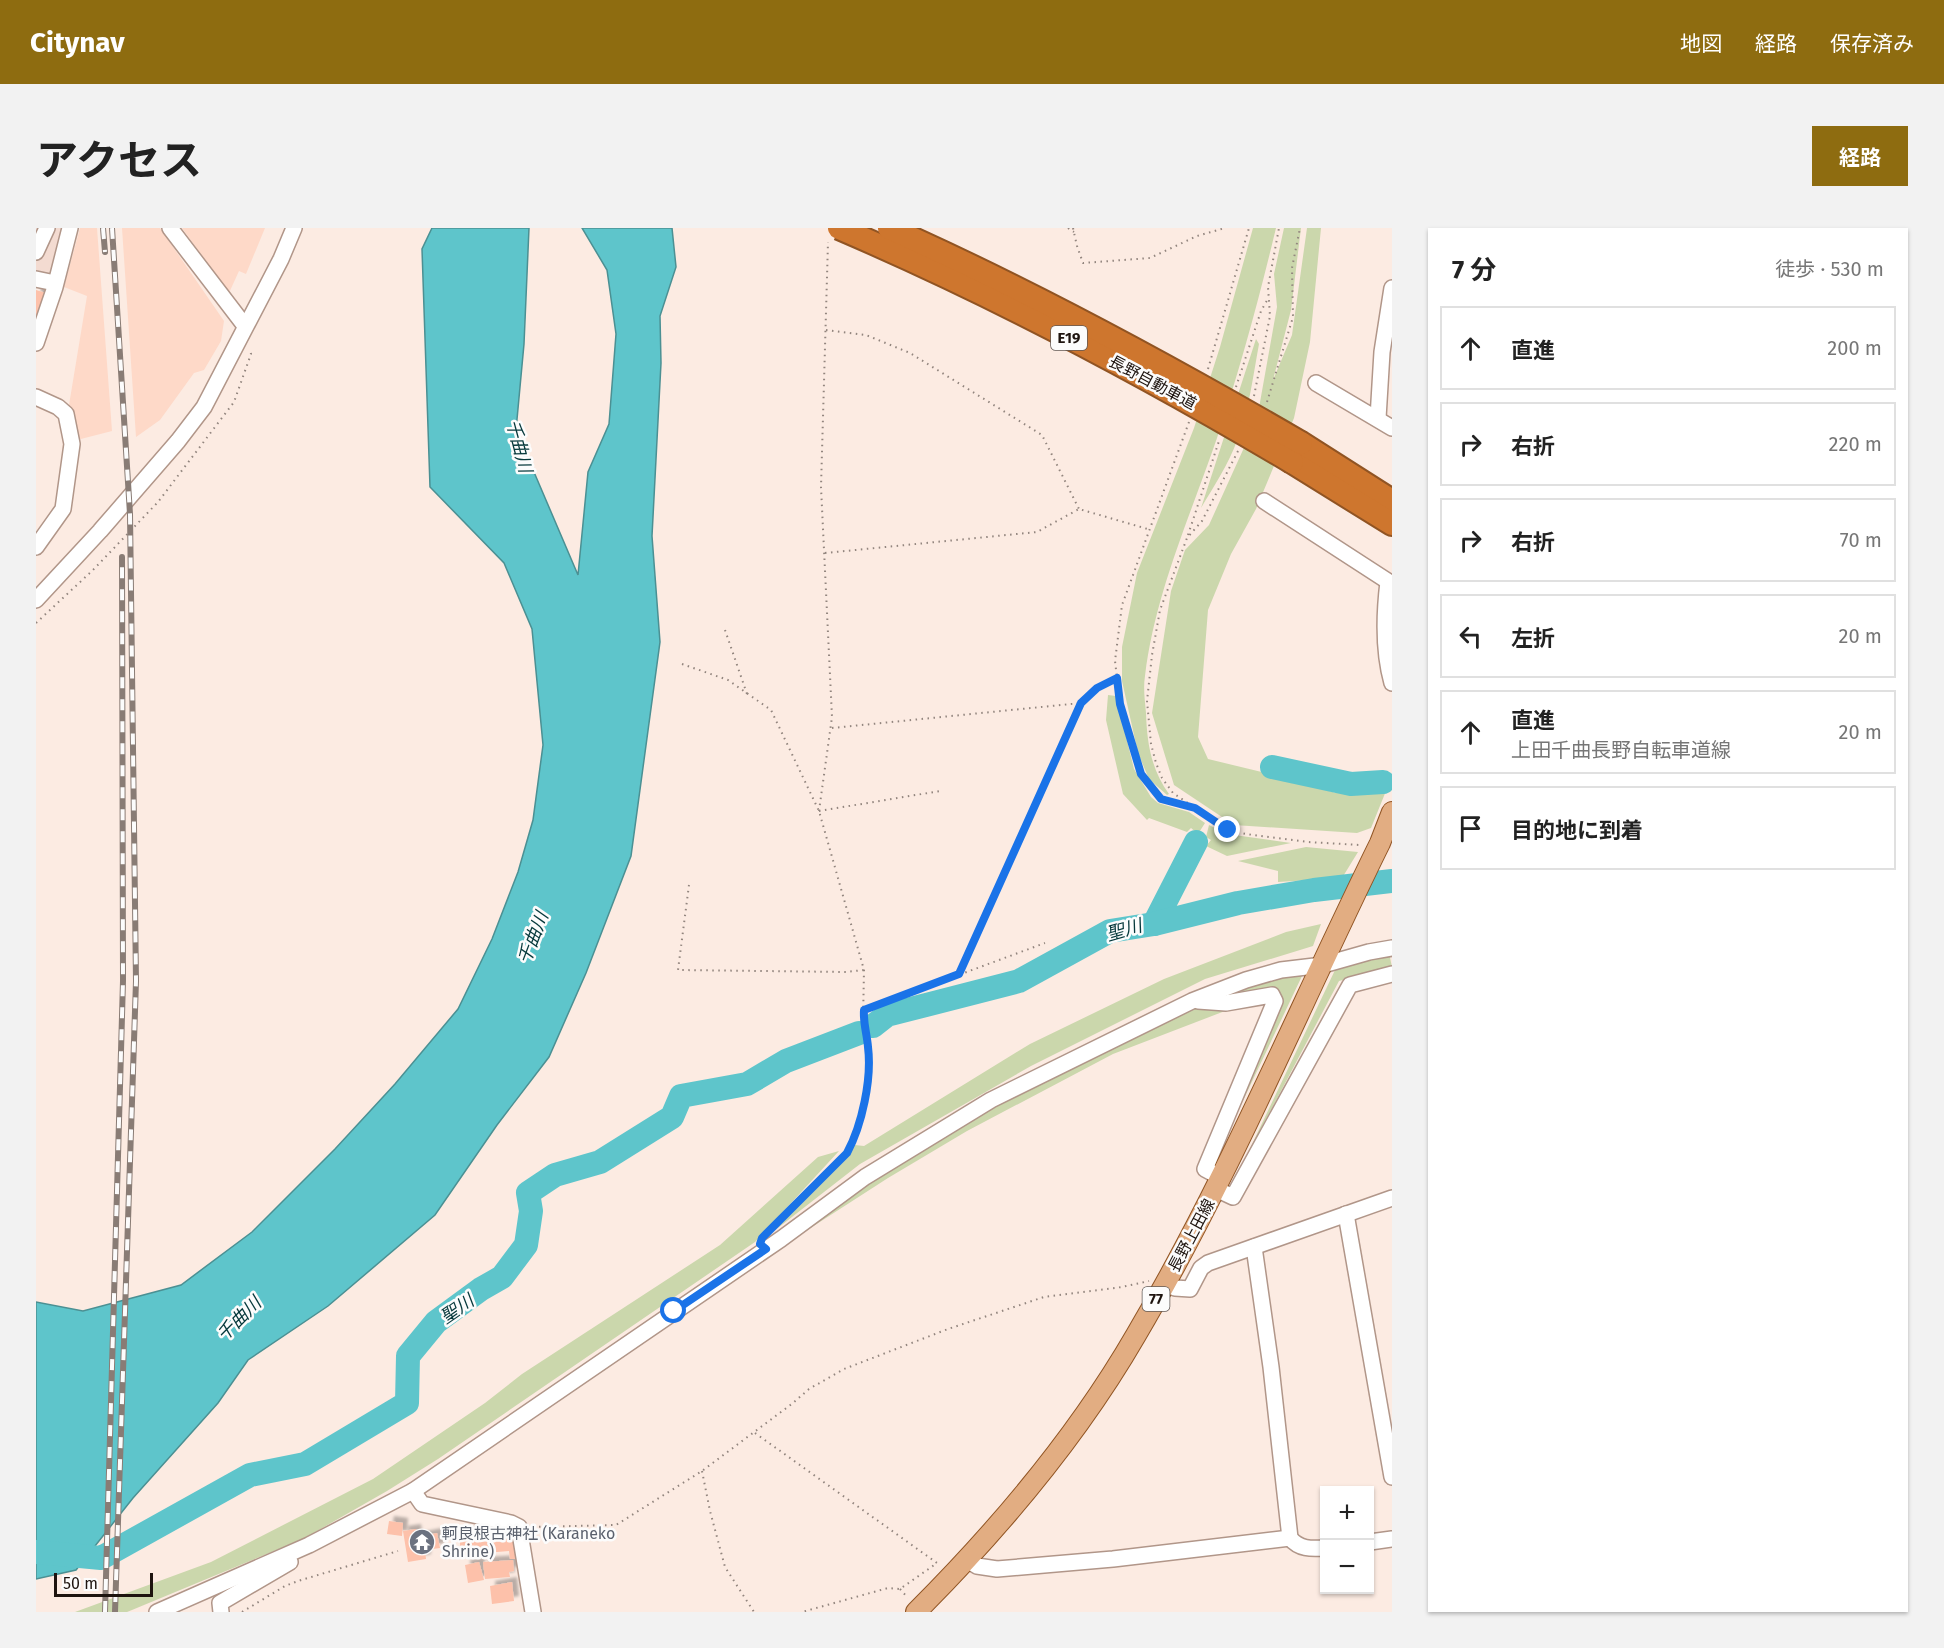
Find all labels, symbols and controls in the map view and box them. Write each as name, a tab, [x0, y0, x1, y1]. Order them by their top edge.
text: Citynav	[30, 26, 125, 59]
text: 地図	[1680, 31, 1722, 57]
text: 経路	[1755, 31, 1797, 57]
text: 保存済み	[1830, 31, 1914, 57]
button: 経路	[1812, 126, 1908, 186]
text: アクセス	[36, 136, 202, 186]
text: 7 分	[1452, 255, 1496, 286]
text: 徒歩 · 530 m	[1775, 257, 1884, 281]
road number: E19	[1051, 326, 1087, 350]
icon: ahead	[1454, 332, 1487, 365]
text: 200 m	[1827, 336, 1882, 360]
text: 直進	[1511, 337, 1555, 364]
street label: 長野自動車道	[1106, 352, 1200, 413]
water label: 千曲川	[501, 417, 537, 477]
icon: right	[1454, 428, 1487, 461]
text: 220 m	[1829, 432, 1882, 456]
text: 右折	[1511, 433, 1555, 460]
icon: right	[1454, 524, 1487, 557]
text: 70 m	[1840, 528, 1882, 552]
text: 右折	[1511, 529, 1555, 556]
icon: left	[1454, 620, 1487, 653]
text: 20 m	[1839, 624, 1882, 648]
text: 左折	[1511, 625, 1555, 652]
text: 直進	[1511, 707, 1555, 734]
icon: ahead	[1454, 716, 1487, 749]
text: 20 m	[1839, 720, 1882, 744]
text: 上田千曲長野自転車道線	[1511, 738, 1731, 762]
icon: arrive	[1454, 812, 1487, 845]
route end	[1214, 816, 1240, 842]
text: 目的地に到着	[1511, 817, 1643, 844]
water label: 千曲川	[513, 907, 554, 967]
water label: 聖川	[1104, 914, 1146, 946]
street label: 長野上田線	[1164, 1195, 1219, 1275]
road number: 77	[1142, 1287, 1170, 1311]
water label: 聖川	[436, 1289, 480, 1328]
water label: 千曲川	[212, 1291, 267, 1346]
route start	[660, 1297, 686, 1323]
map controls	[1320, 1486, 1374, 1594]
button: +	[1320, 1486, 1374, 1540]
place label: 軻良根古神社 (Karaneko Shrine)	[442, 1524, 615, 1561]
temple icon: 軻良根古神社 (Karaneko Shrine)	[407, 1527, 437, 1557]
button: −	[1320, 1540, 1374, 1594]
scale bar	[54, 1570, 153, 1598]
text: 50 m	[63, 1574, 98, 1593]

